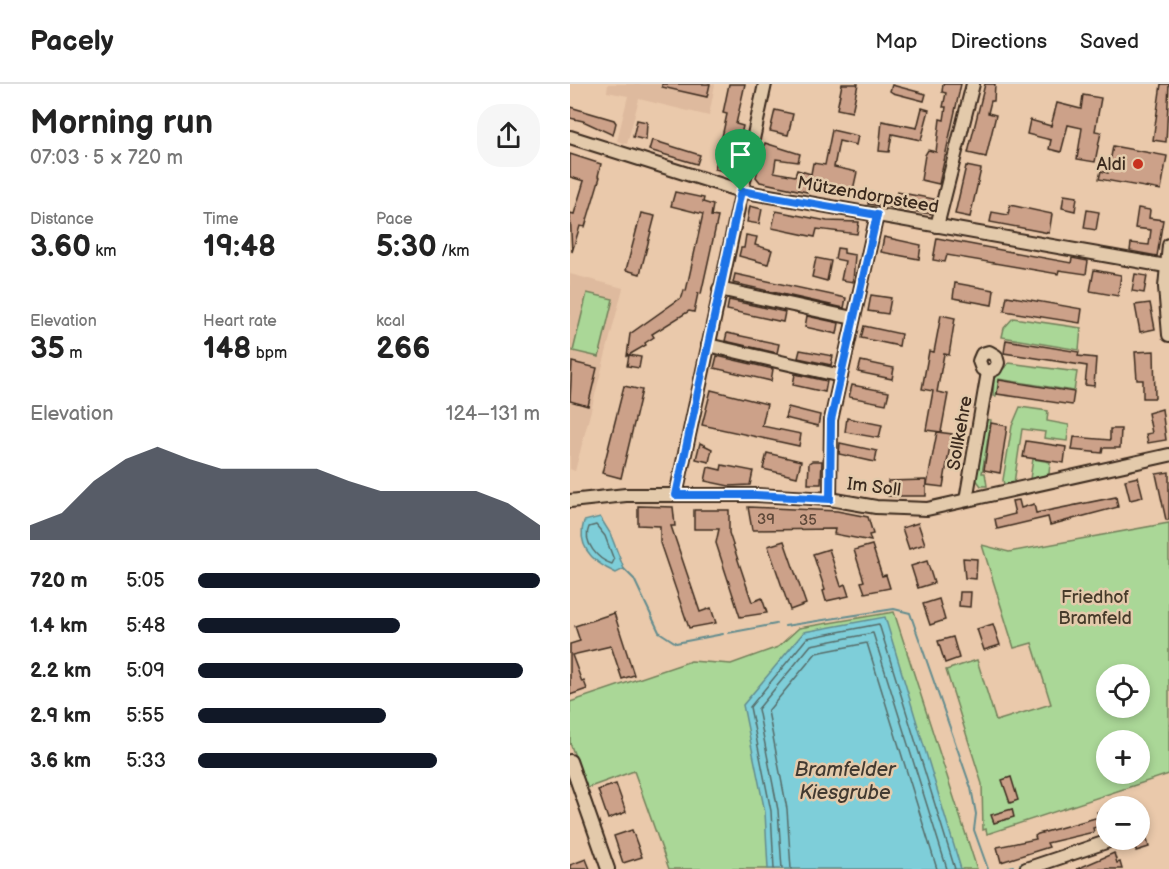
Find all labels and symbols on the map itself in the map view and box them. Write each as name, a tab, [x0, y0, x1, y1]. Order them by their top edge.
pin	[715, 129, 766, 191]
place label: Aldi	[1097, 154, 1126, 175]
marker: Aldi	[1131, 157, 1145, 171]
street label: Mützendorpsteed	[796, 172, 940, 218]
street label: Sollkehre	[943, 394, 977, 472]
street label: Im Soll	[846, 473, 902, 501]
house number: 39	[757, 510, 775, 529]
house number: 35	[799, 511, 817, 530]
park label: Friedhof Bramfeld	[1058, 587, 1132, 629]
water label: Bramfelder Kiesgrube	[795, 758, 897, 805]

